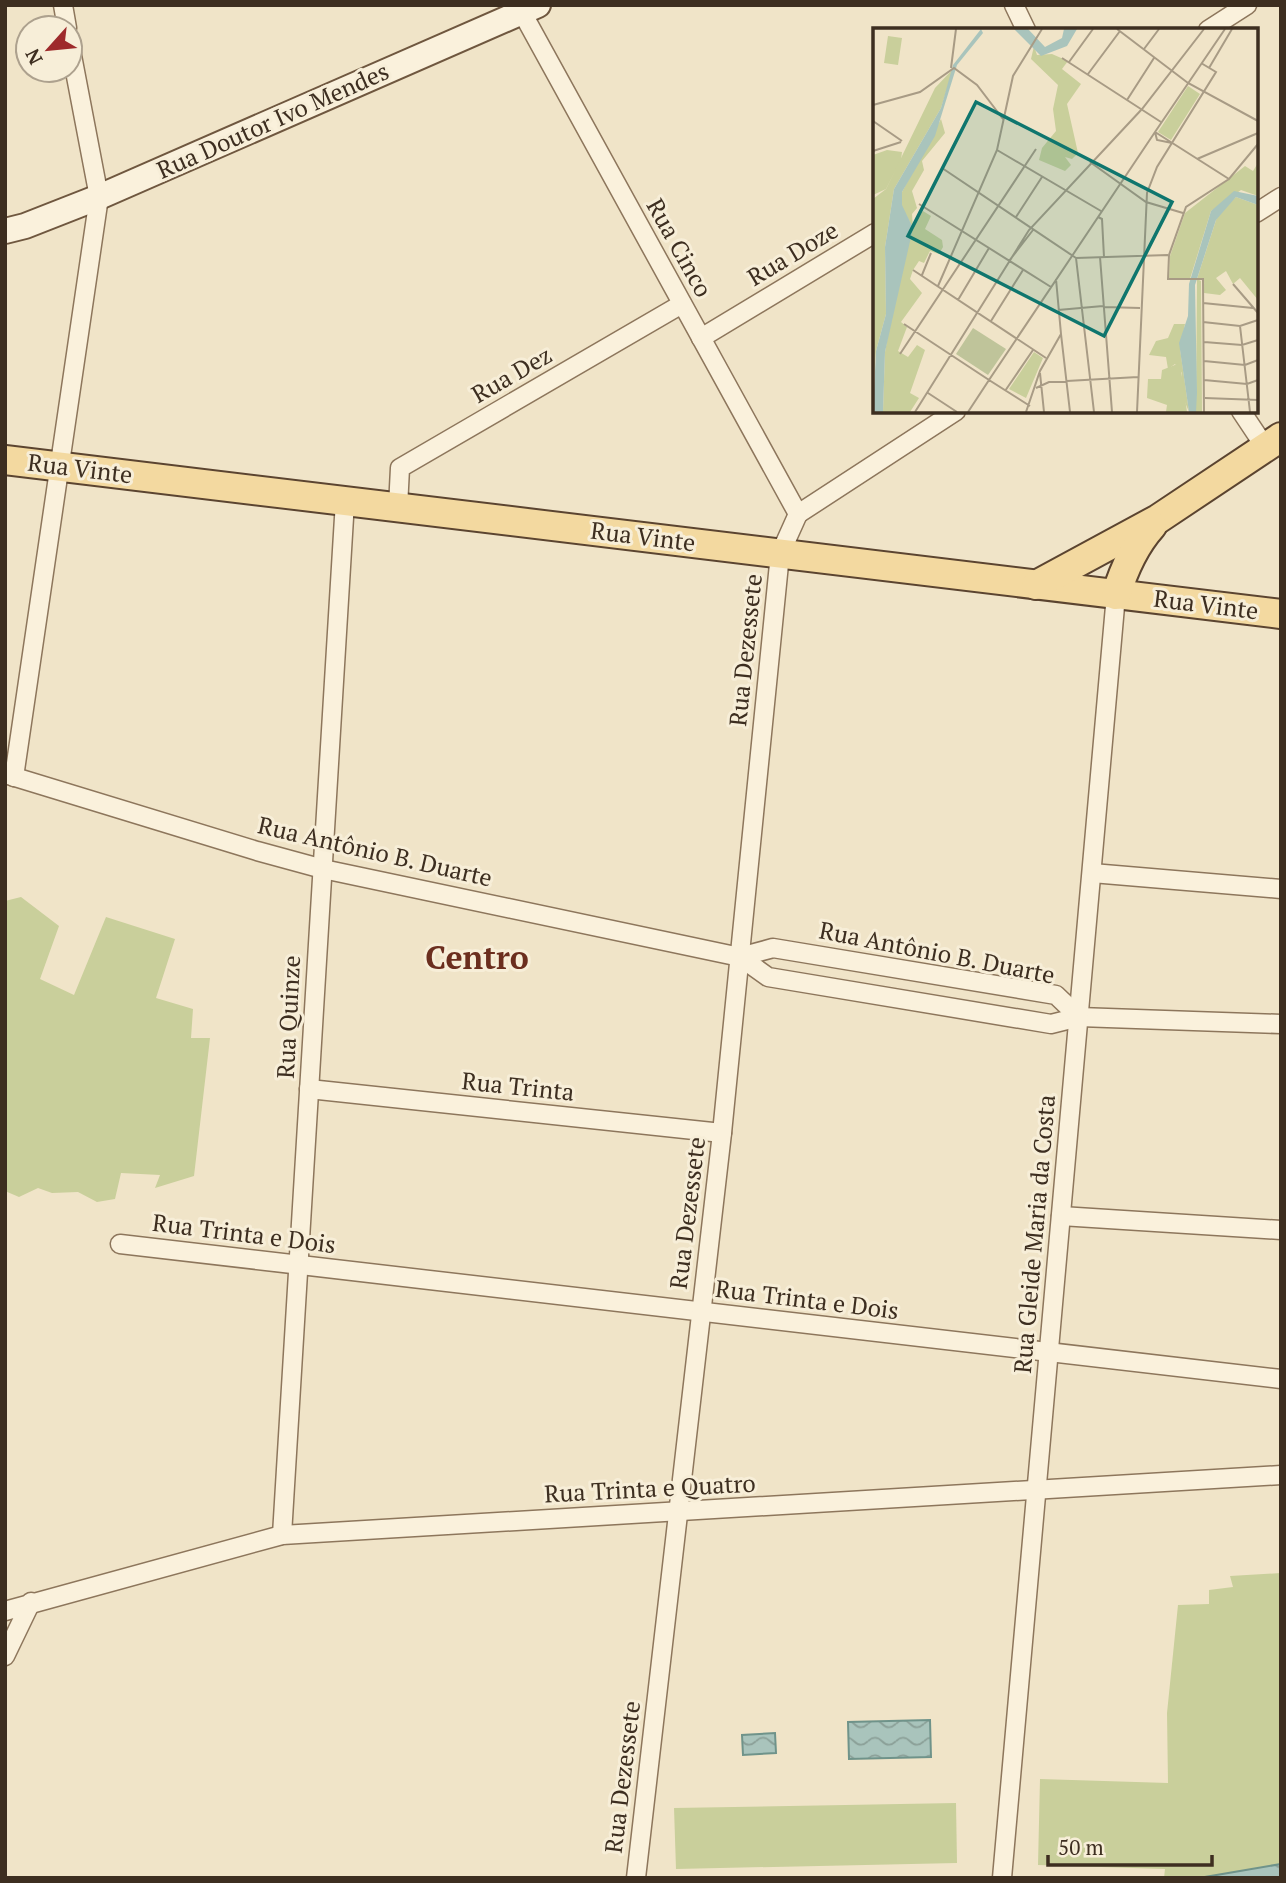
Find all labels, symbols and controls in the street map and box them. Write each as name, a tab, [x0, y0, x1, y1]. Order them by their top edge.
north arrow	[14, 14, 84, 84]
inset map	[873, 28, 1258, 413]
text: N	[19, 44, 48, 69]
street label: Rua Doutor Ivo Mendes	[152, 55, 394, 186]
street label: Rua Cinco	[640, 193, 720, 302]
street label: Rua Doze	[741, 214, 844, 293]
street label: Rua Dez	[466, 338, 557, 410]
street label: Rua Vinte	[26, 446, 134, 490]
street label: Rua Vinte	[589, 514, 697, 558]
street label: Rua Dezessete	[721, 572, 769, 728]
street label: Rua Vinte	[1152, 582, 1260, 626]
street label: Rua Antônio B. Duarte	[255, 809, 495, 894]
street label: Rua Antônio B. Duarte	[817, 913, 1058, 991]
district label: Centro	[425, 936, 529, 978]
street label: Rua Quinze	[269, 954, 307, 1079]
street label: Rua Trinta	[460, 1064, 576, 1108]
street label: Rua Gleide Maria da Costa	[1006, 1093, 1062, 1374]
street label: Rua Dezessete	[662, 1135, 712, 1291]
street label: Rua Trinta e Dois	[151, 1206, 338, 1260]
street label: Rua Trinta e Dois	[714, 1272, 901, 1326]
street label: Rua Trinta e Quatro	[543, 1466, 756, 1510]
street label: Rua Dezessete	[597, 1699, 647, 1855]
scale bar	[1048, 1824, 1212, 1868]
text: 50 m	[1058, 1833, 1104, 1861]

